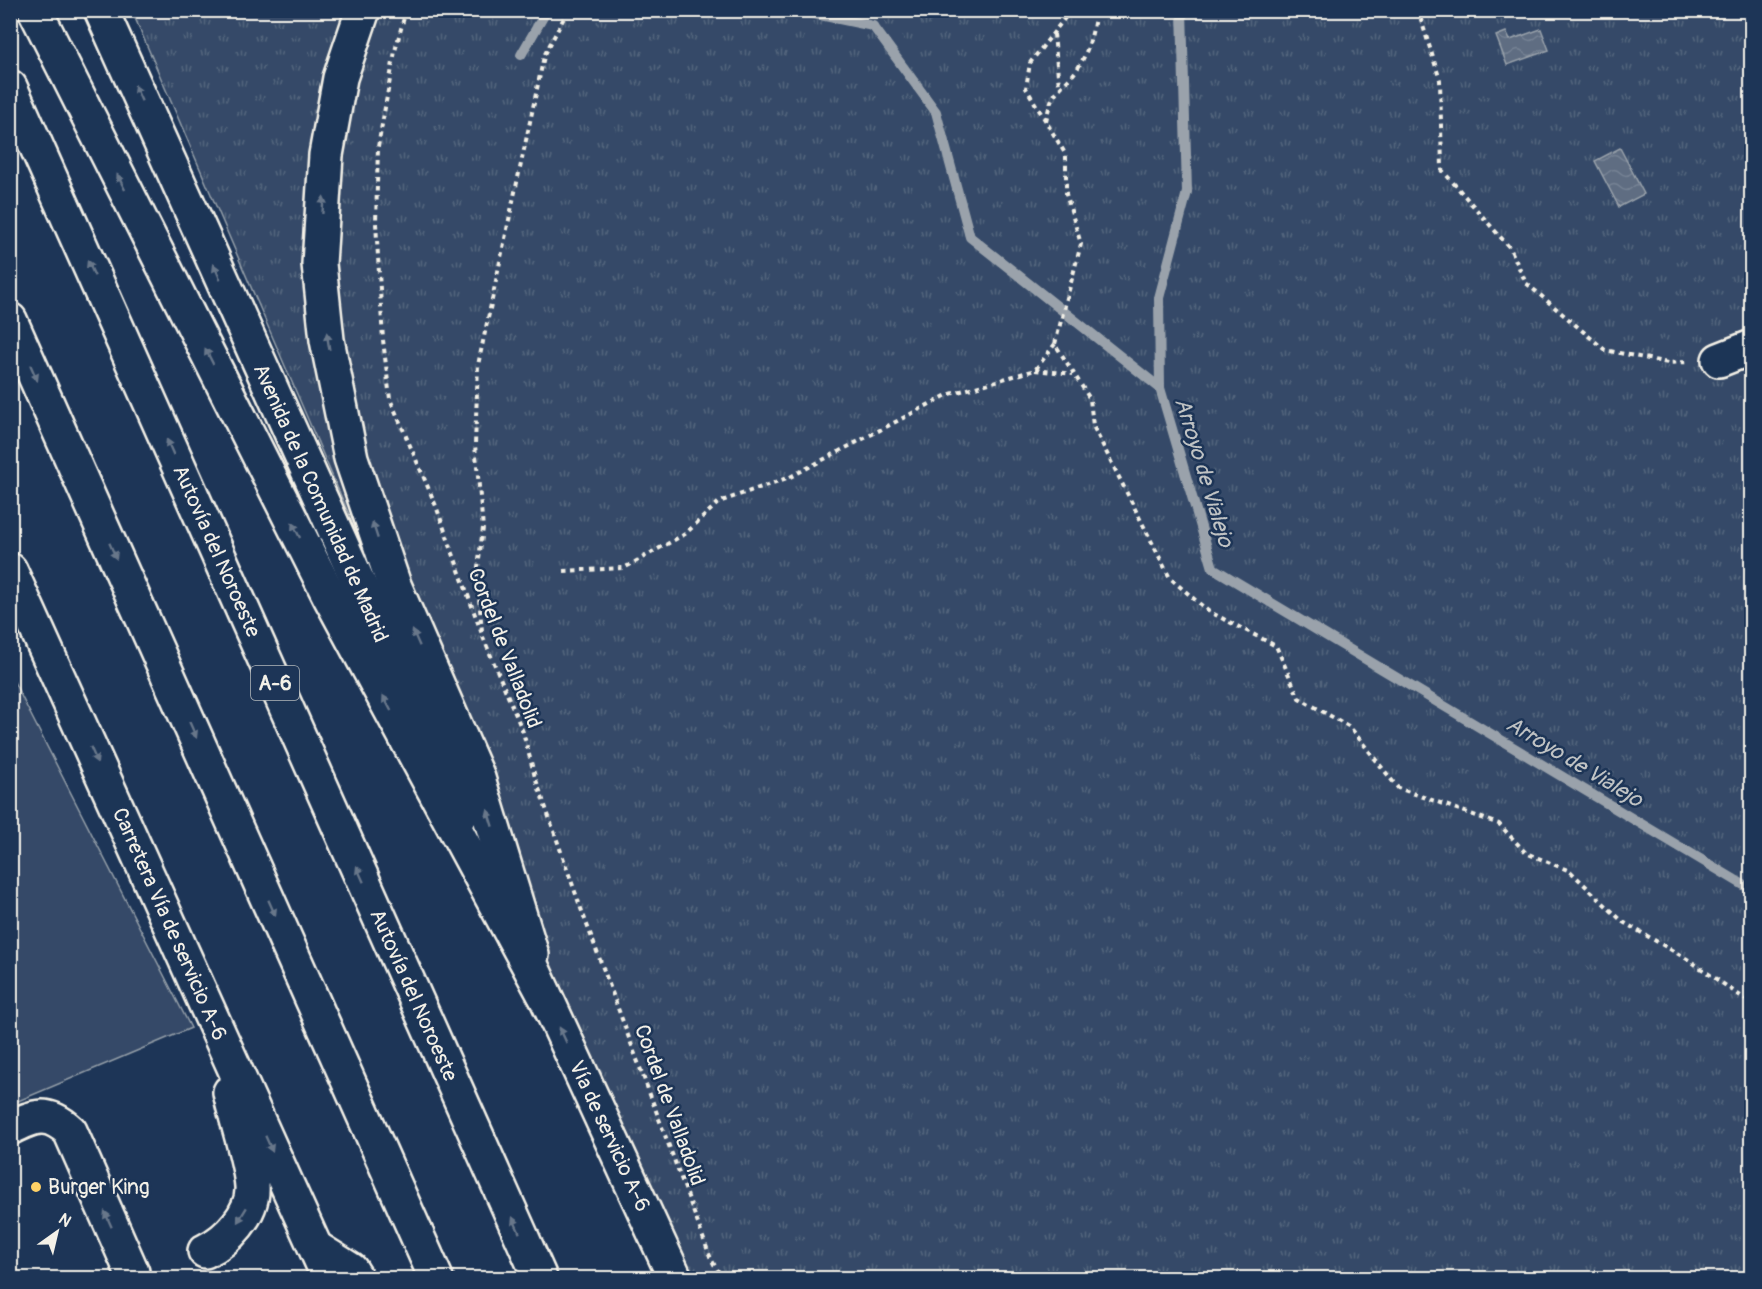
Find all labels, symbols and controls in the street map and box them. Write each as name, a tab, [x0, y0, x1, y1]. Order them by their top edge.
one-way arrow	[133, 85, 142, 102]
one-way arrow	[116, 173, 126, 190]
one-way arrow	[318, 196, 327, 215]
one-way arrow	[86, 259, 96, 277]
one-way arrow	[212, 262, 222, 280]
one-way arrow	[323, 331, 332, 350]
one-way arrow	[204, 347, 213, 364]
street label: Avenida de la Comunidad de Madrid	[247, 360, 394, 647]
one-way arrow	[30, 365, 39, 382]
water label: Arroyo de Vialejo	[1168, 394, 1241, 552]
one-way arrow	[166, 438, 175, 455]
street label: Autovía del Noroeste	[166, 461, 267, 642]
one-way arrow	[292, 521, 302, 539]
one-way arrow	[370, 521, 379, 539]
one-way arrow	[109, 543, 118, 560]
street label: Cordel de Valladolid	[462, 564, 547, 732]
one-way arrow	[412, 629, 421, 646]
road number: A-6	[251, 666, 299, 700]
one-way arrow	[382, 694, 392, 711]
water label: Arroyo de Vialejo	[1501, 710, 1650, 815]
one-way arrow	[188, 721, 197, 738]
one-way arrow	[89, 747, 98, 764]
street label: Carretera Vía de servicio A-6	[106, 804, 233, 1045]
one-way arrow	[485, 809, 494, 827]
one-way arrow	[356, 866, 365, 883]
one-way arrow	[267, 899, 276, 916]
street label: Autovía del Noroeste	[363, 905, 464, 1086]
street label: Cordel de Valladolid	[628, 1021, 711, 1189]
one-way arrow	[558, 1026, 567, 1043]
street label: Vía de servicio A-6	[563, 1056, 656, 1216]
one-way arrow	[264, 1135, 274, 1153]
place label: Burger King	[48, 1174, 150, 1201]
marker: Burger King	[29, 1180, 43, 1194]
north arrow	[27, 1202, 87, 1262]
one-way arrow	[237, 1207, 248, 1224]
text: N	[55, 1209, 75, 1232]
one-way arrow	[104, 1210, 113, 1227]
one-way arrow	[511, 1216, 521, 1234]

